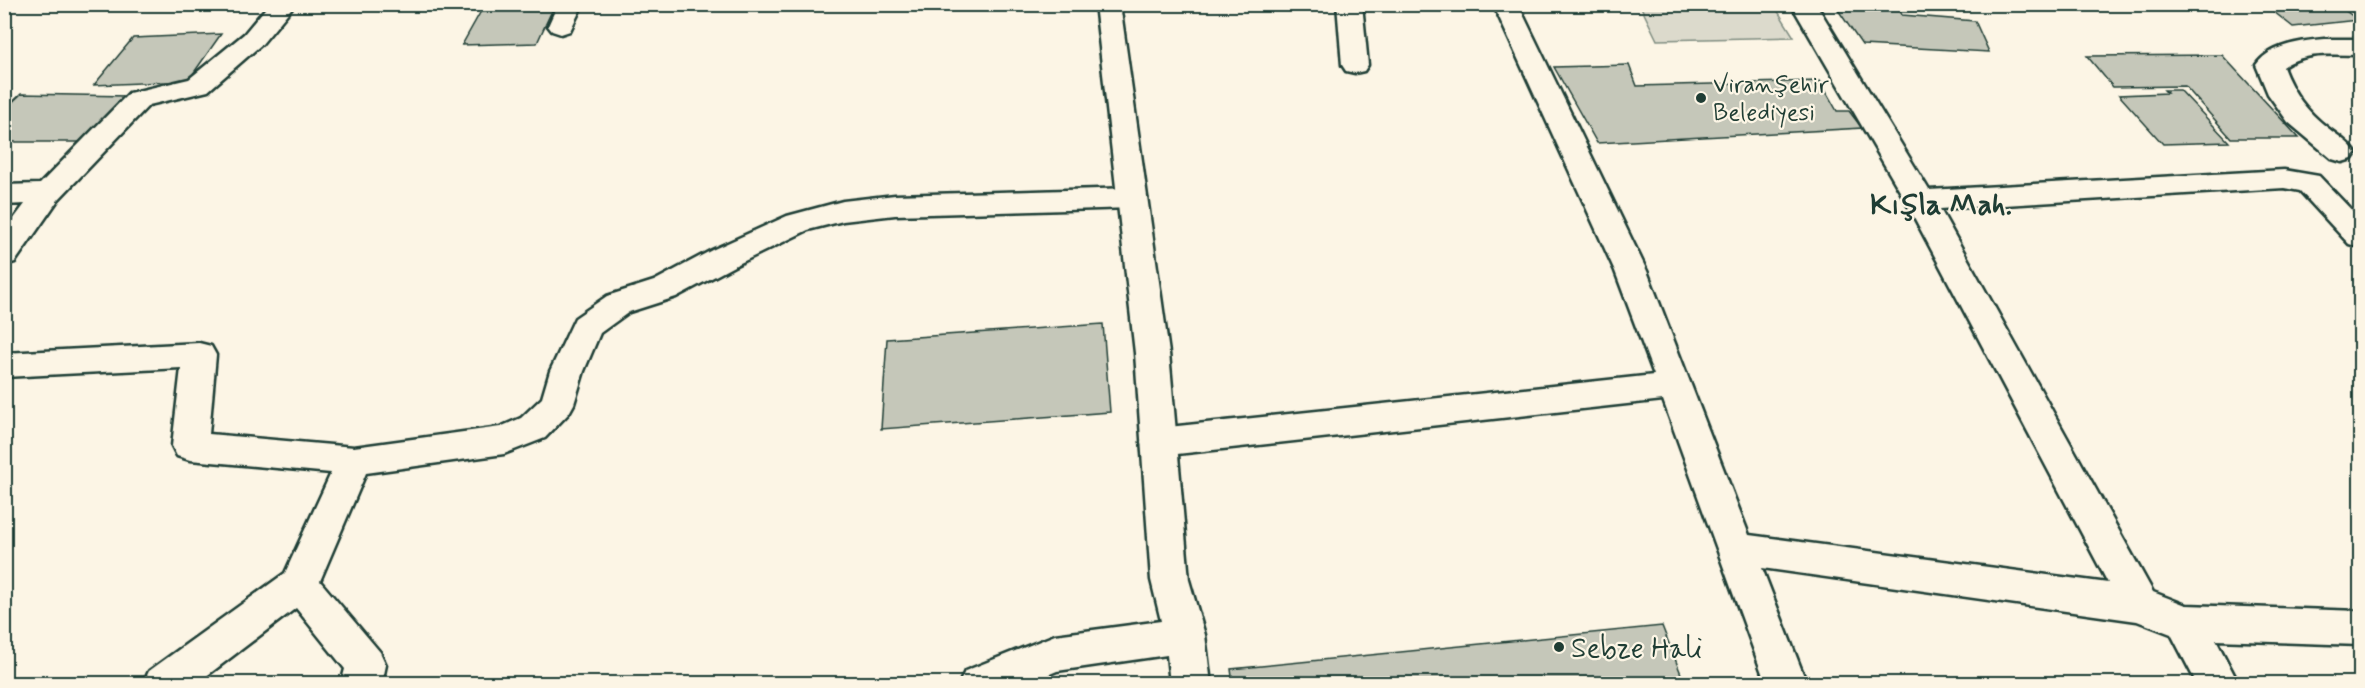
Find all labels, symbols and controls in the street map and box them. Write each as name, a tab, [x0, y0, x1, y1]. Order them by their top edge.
place label: Viranşehir Belediyesi	[1713, 70, 1829, 129]
marker: Viranşehir Belediyesi	[1694, 91, 1708, 105]
district label: Kışla Mah.	[1870, 186, 2012, 225]
place label: Sebze Hali	[1571, 631, 1702, 668]
marker: Sebze Hali	[1552, 640, 1566, 654]

